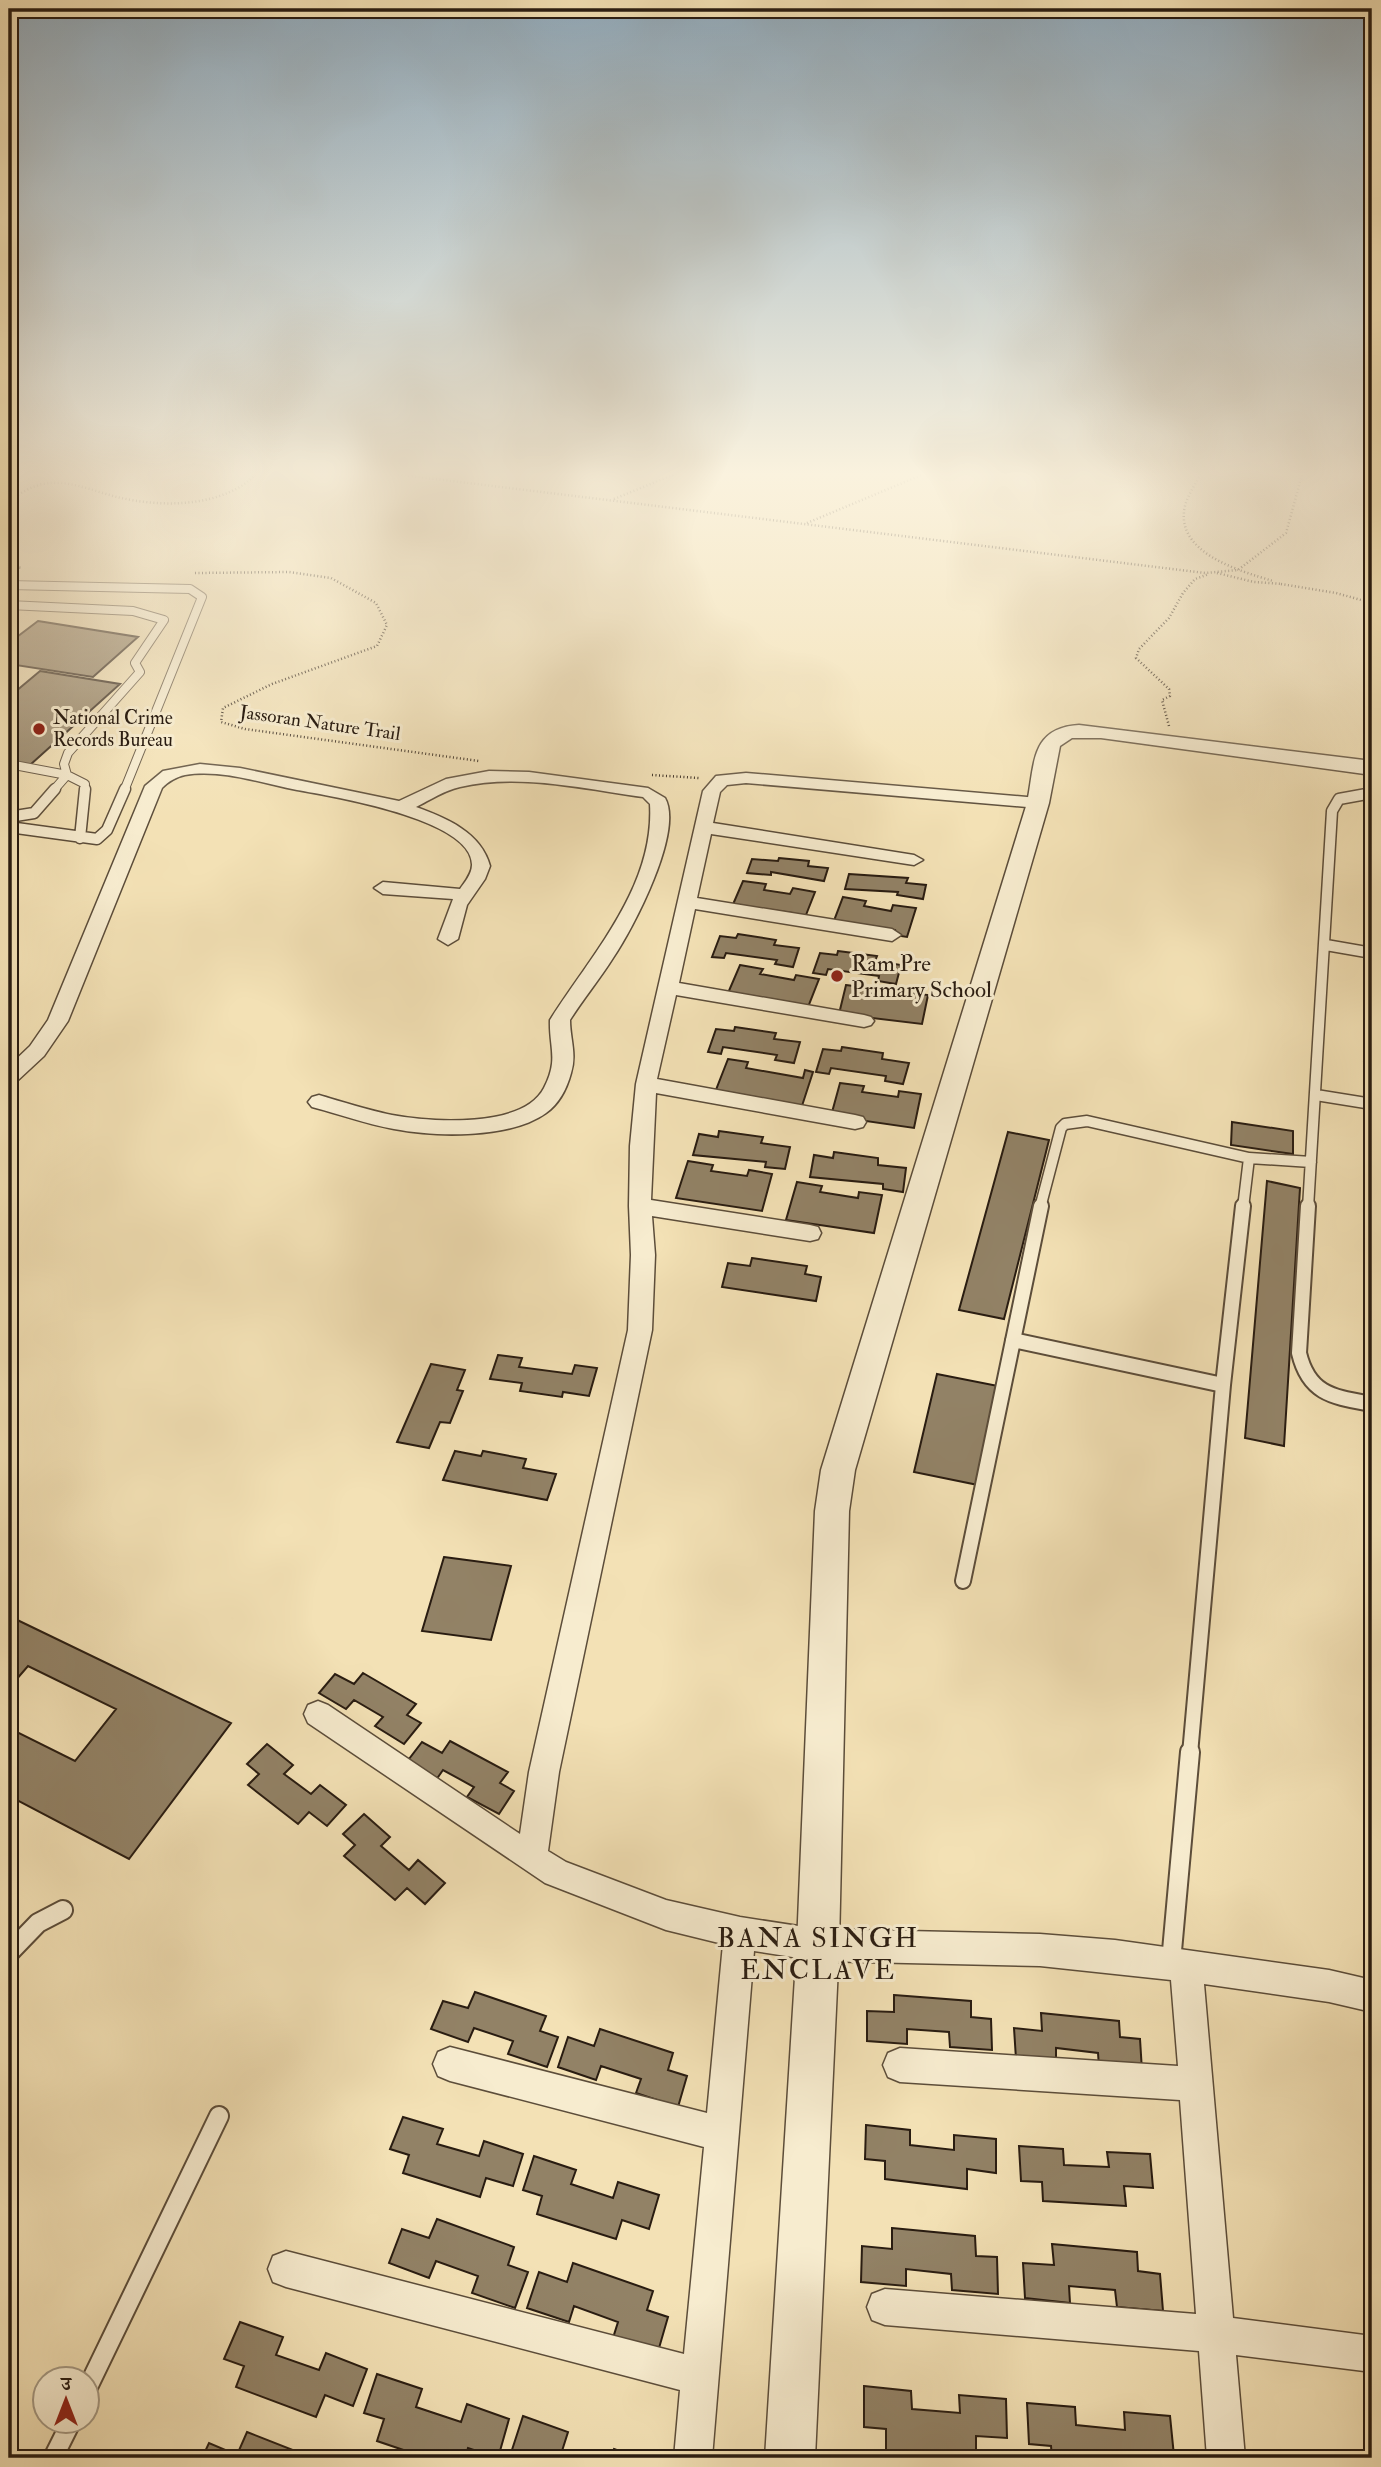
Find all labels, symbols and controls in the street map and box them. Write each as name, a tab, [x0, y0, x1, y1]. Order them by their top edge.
street label: Jassoran Nature Trail	[237, 700, 402, 746]
place label: National Crime Records Bureau	[53, 706, 173, 752]
marker: National Crime Records Bureau	[31, 721, 47, 737]
place label: Ram Pre Primary School	[851, 949, 992, 1004]
marker: Ram Pre Primary School	[829, 968, 845, 984]
district label: BANA SINGH ENCLAVE	[717, 1921, 919, 1988]
north arrow	[32, 2366, 102, 2436]
text: उ	[59, 2372, 72, 2396]

